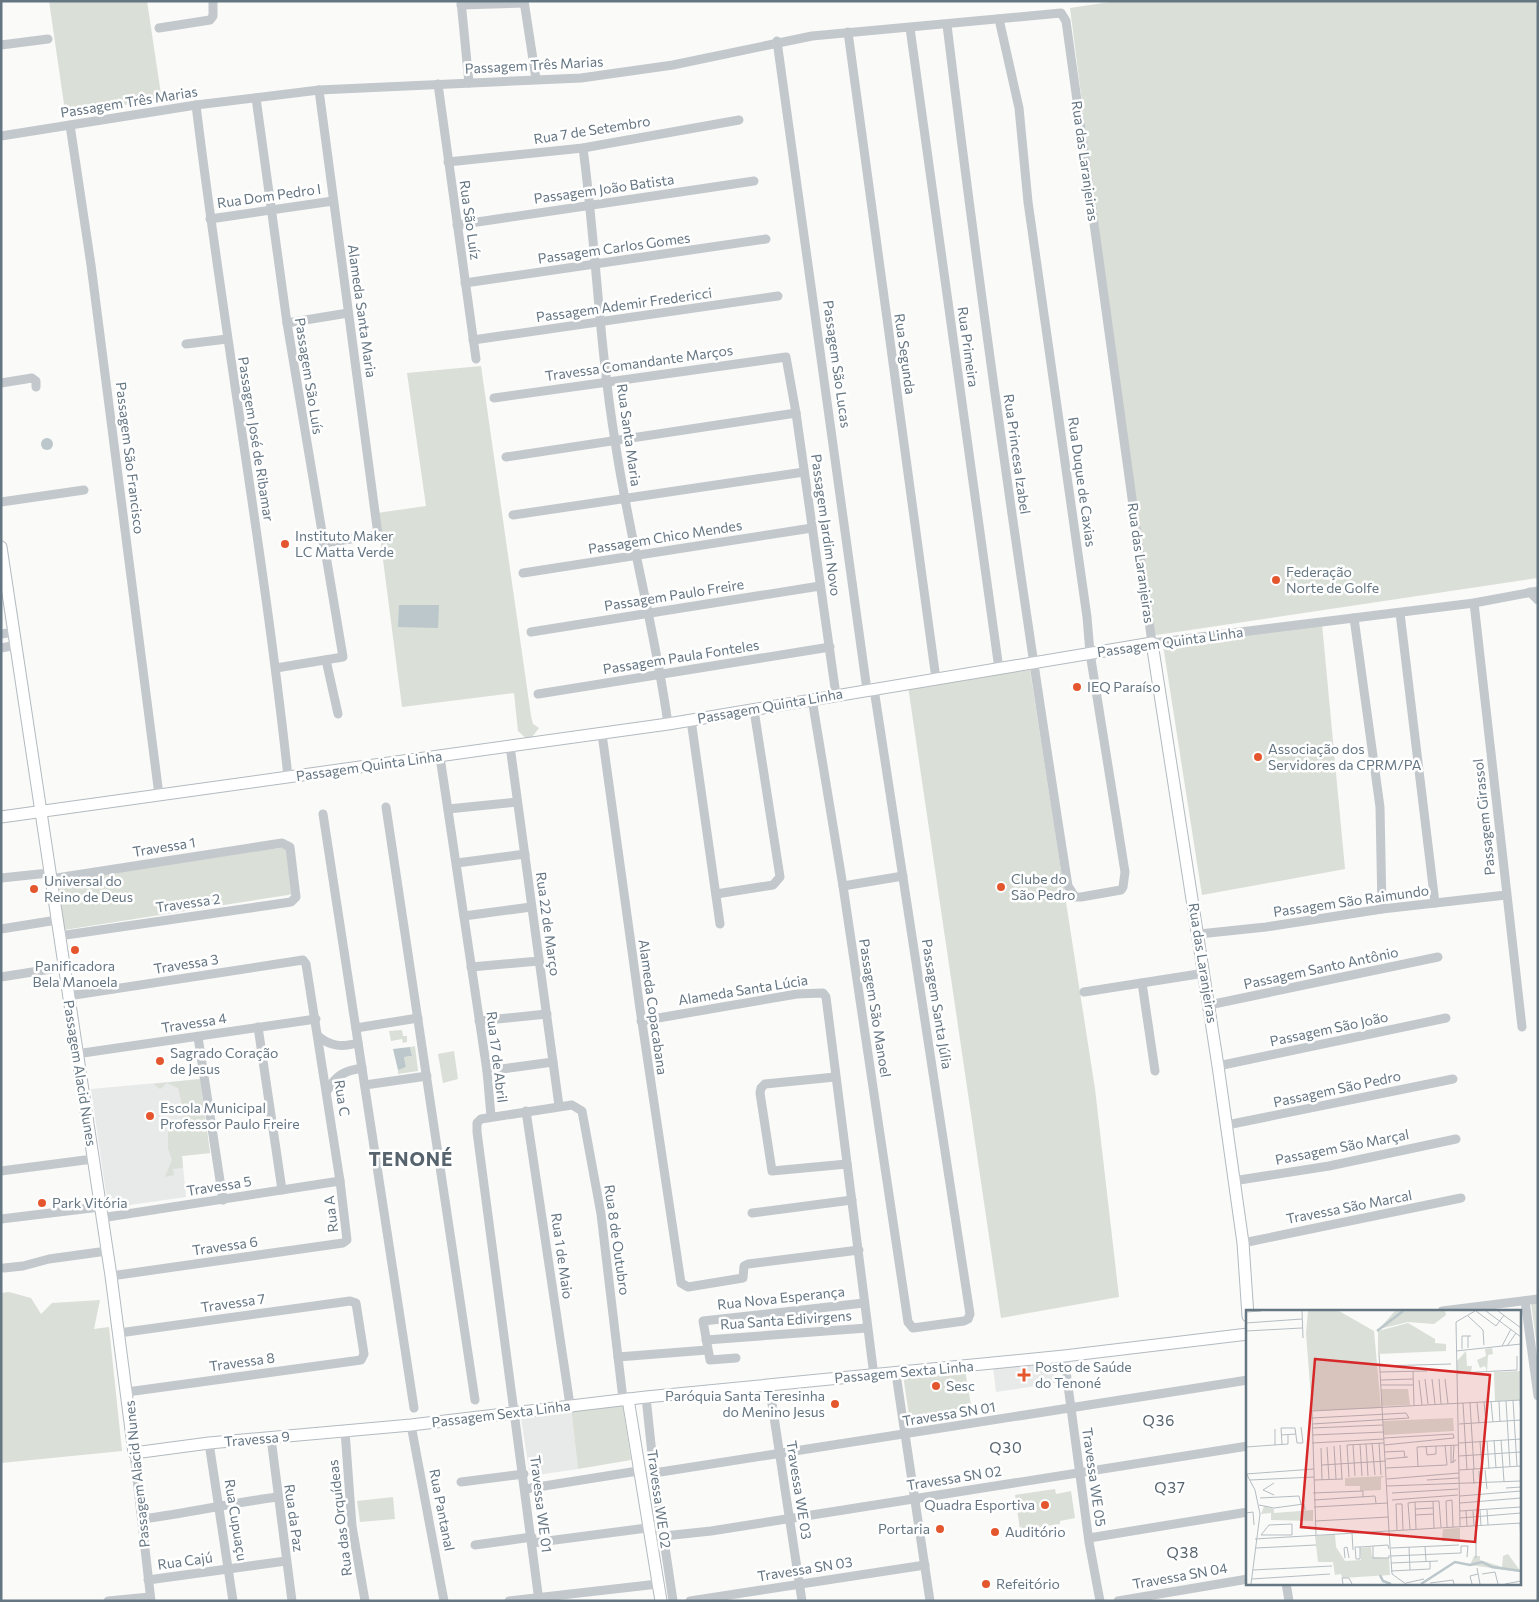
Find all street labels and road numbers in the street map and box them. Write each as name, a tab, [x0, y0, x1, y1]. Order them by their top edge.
street label: Passagem Três Marias	[464, 52, 604, 77]
street label: Passagem Três Marias	[59, 82, 199, 121]
street label: Rua das Laranjeiras	[1069, 100, 1102, 222]
street label: Rua 7 de Setembro	[532, 112, 652, 147]
street label: Passagem João Batista	[533, 170, 675, 207]
street label: Rua São Luíz	[457, 179, 484, 261]
street label: Rua Dom Pedro I	[216, 180, 322, 211]
street label: Passagem Carlos Gomes	[537, 228, 691, 267]
street label: Alameda Santa Maria	[345, 243, 380, 379]
street label: Passagem Ademir Fredericci	[535, 284, 713, 325]
street label: Passagem São Lucas	[820, 299, 855, 429]
street label: Rua Primeira	[954, 306, 983, 388]
street label: Rua Segunda	[891, 312, 920, 395]
street label: Passagem São Luís	[292, 316, 327, 436]
street label: Travessa Comandante Marços	[544, 341, 734, 384]
street label: Passagem José de Ribamar	[235, 355, 278, 523]
street label: Passagem São Francisco	[113, 381, 148, 535]
street label: Rua Santa Maria	[614, 382, 645, 487]
street label: Rua Princesa Izabel	[1001, 393, 1034, 515]
street label: Rua Duque de Caxias	[1065, 416, 1100, 548]
street label: Passagem Jardim Novo	[808, 453, 845, 597]
street label: Rua das Laranjeiras	[1125, 502, 1158, 624]
street label: Passagem Chico Mendes	[587, 516, 743, 557]
street label: Passagem Paulo Freire	[603, 575, 745, 614]
street label: Passagem Quinta Linha	[1096, 623, 1244, 660]
street label: Passagem Paula Fonteles	[602, 636, 760, 677]
street label: Passagem Quinta Linha	[696, 684, 844, 727]
street label: Passagem Quinta Linha	[295, 747, 443, 784]
street label: Passagem Girassol	[1469, 758, 1498, 876]
street label: Travessa 1	[131, 833, 197, 860]
street label: Rua 22 de Março	[533, 871, 564, 977]
street label: Passagem São Raimundo	[1272, 881, 1430, 920]
street label: Travessa 2	[154, 890, 222, 915]
street label: Rua das Laranjeiras	[1186, 902, 1221, 1024]
street label: Passagem São Manoel	[856, 937, 895, 1079]
street label: Alameda Copacabana	[636, 938, 671, 1076]
street label: Passagem Santa Júlia	[919, 938, 956, 1070]
street label: Passagem Santo Antônio	[1242, 943, 1400, 992]
street label: Travessa 3	[152, 950, 220, 977]
street label: Alameda Santa Lúcia	[677, 971, 809, 1008]
street label: Passagem Alacid Nunes	[61, 999, 100, 1147]
street label: Passagem São João	[1268, 1008, 1390, 1049]
street label: Travessa 4	[160, 1009, 228, 1036]
street label: Rua 17 de Abril	[483, 1010, 512, 1104]
street label: Passagem São Pedro	[1271, 1067, 1402, 1110]
street label: Rua C	[331, 1078, 354, 1117]
street label: Passagem São Marçal	[1273, 1125, 1410, 1168]
street label: Travessa 5	[185, 1172, 253, 1199]
street label: Rua 8 de Outubro	[601, 1184, 634, 1296]
street label: Travessa São Marcal	[1285, 1186, 1413, 1227]
street label: Rua A	[320, 1194, 341, 1233]
street label: Rua 1 de Maio	[548, 1212, 577, 1300]
street label: Travessa 6	[191, 1232, 259, 1259]
street label: Rua Nova Esperança	[716, 1282, 846, 1313]
street label: Travessa 7	[200, 1290, 266, 1315]
street label: Rua Santa Edivirgens	[720, 1306, 852, 1333]
street label: Travessa 8	[208, 1348, 276, 1375]
street label: Passagem Sexta Linha	[834, 1357, 974, 1386]
street label: Passagem Sexta Linha	[431, 1397, 571, 1430]
street label: Travessa SN 01	[901, 1398, 997, 1429]
street label: Passagem Alacid Nunes	[120, 1400, 153, 1548]
street label: Travessa WE 05	[1079, 1426, 1110, 1528]
street label: Travessa 9	[223, 1427, 291, 1450]
street label: Travessa WE 03	[783, 1439, 816, 1541]
street label: Travessa WE 02	[644, 1448, 675, 1550]
street label: Travessa WE 01	[527, 1454, 556, 1554]
street label: Rua das Orquídeas	[324, 1459, 355, 1577]
street label: Travessa SN 02	[905, 1462, 1003, 1493]
street label: Rua Pantanal	[426, 1467, 459, 1552]
street label: Rua Cupuaçu	[222, 1478, 251, 1562]
street label: Rua da Paz	[281, 1483, 308, 1553]
street label: Rua Cajú	[156, 1548, 214, 1573]
street label: Travessa SN 03	[756, 1553, 854, 1584]
street label: Travessa SN 04	[1131, 1559, 1229, 1592]

